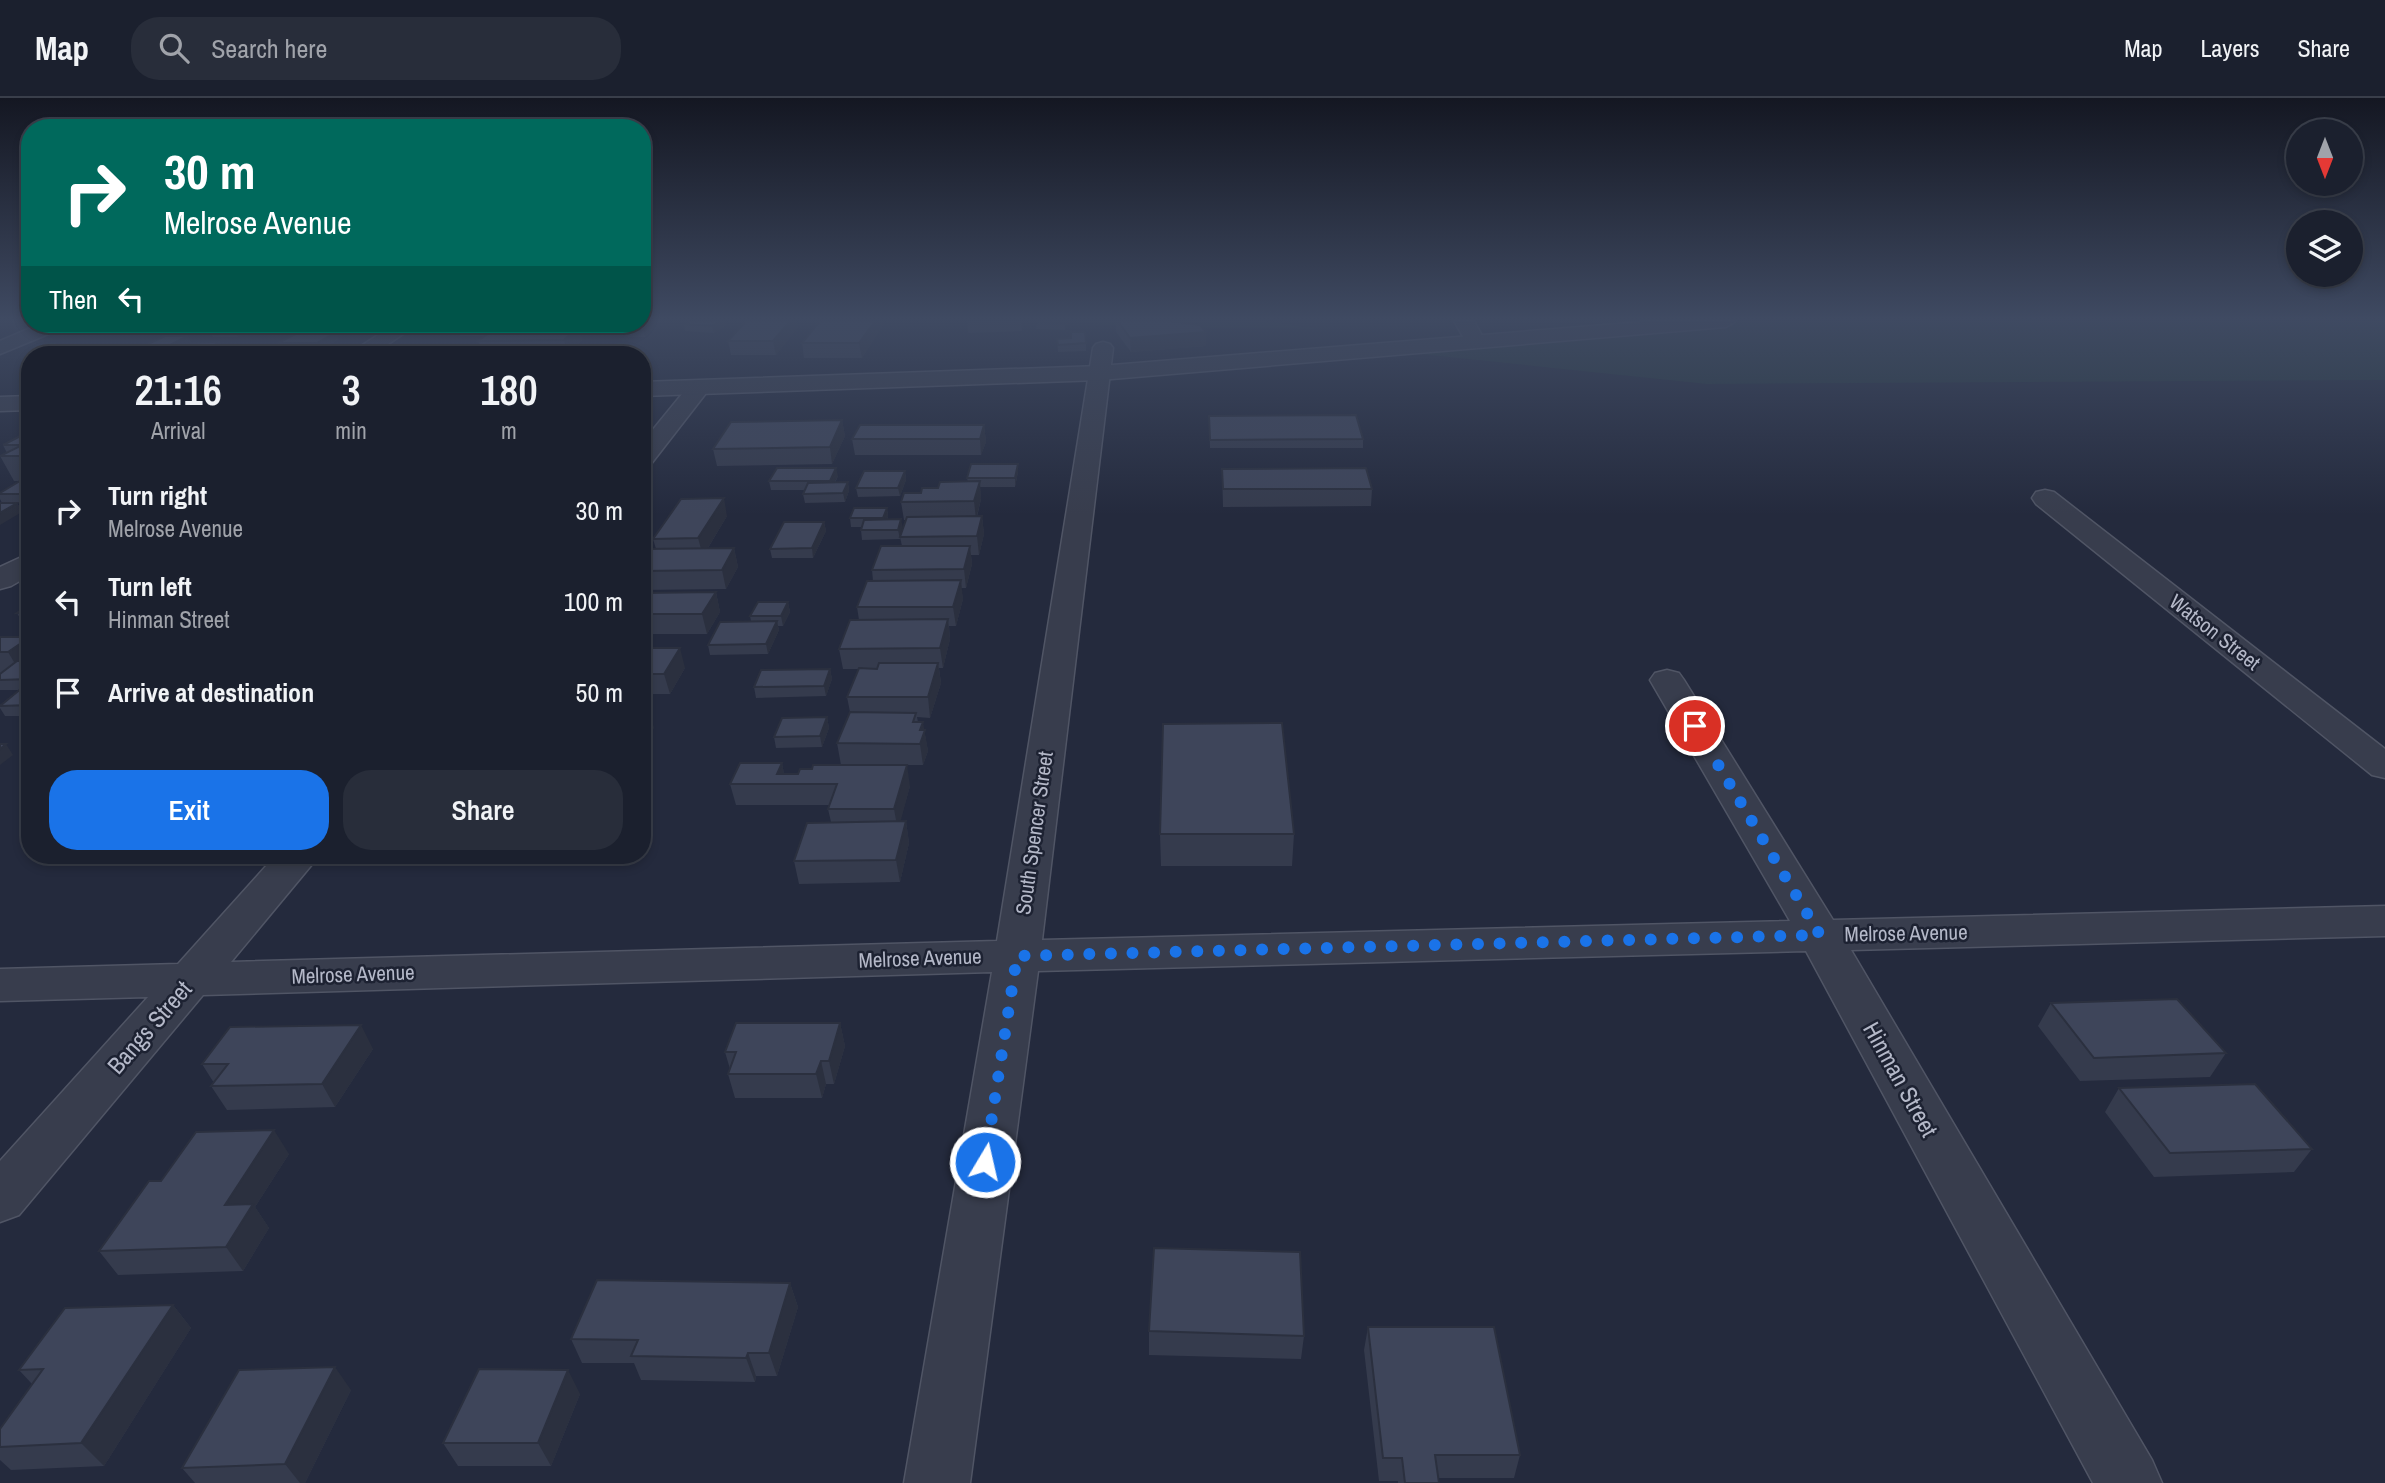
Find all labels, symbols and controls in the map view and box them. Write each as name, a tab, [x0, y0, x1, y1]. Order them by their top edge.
search box	[131, 17, 621, 80]
text: Map	[35, 26, 89, 70]
icon: search	[155, 29, 193, 67]
text: Search here	[211, 31, 327, 66]
text: Map	[2124, 32, 2162, 64]
text: Layers	[2200, 32, 2259, 64]
text: Share	[2297, 32, 2350, 64]
north arrow	[2286, 119, 2362, 196]
map controls	[2286, 119, 2363, 287]
text: 30 m	[164, 138, 256, 204]
icon: right	[49, 147, 140, 238]
text: Melrose Avenue	[164, 201, 352, 244]
button: layers	[2286, 210, 2363, 287]
icon: left	[112, 280, 150, 318]
text: Then	[49, 282, 98, 317]
text: 21:16	[134, 362, 222, 418]
text: 3	[341, 362, 361, 418]
text: 180	[480, 362, 538, 418]
text: Arrival	[151, 415, 205, 446]
text: min	[335, 415, 367, 446]
text: m	[501, 415, 517, 446]
text: Turn right	[108, 478, 207, 513]
icon: right	[49, 492, 87, 530]
text: 30 m	[576, 493, 623, 528]
text: Melrose Avenue	[108, 513, 243, 544]
text: Turn left	[108, 569, 192, 604]
icon: left	[49, 583, 87, 621]
text: 100 m	[564, 584, 623, 619]
street label: Watson Street	[2163, 587, 2267, 677]
text: Hinman Street	[108, 604, 230, 635]
icon: arrive	[49, 674, 87, 712]
text: Arrive at destination	[108, 675, 314, 710]
text: 50 m	[576, 675, 623, 710]
pin	[1665, 696, 1725, 756]
icon: arrive	[1676, 707, 1714, 745]
street label: South Spencer Street	[1008, 749, 1060, 917]
button: Exit	[49, 770, 329, 850]
button: Share	[343, 770, 623, 850]
street label: Melrose Avenue	[1844, 917, 1968, 949]
street label: Melrose Avenue	[858, 941, 982, 975]
street label: Melrose Avenue	[291, 957, 415, 991]
street label: Bangs Street	[100, 973, 199, 1080]
street label: Hinman Street	[1856, 1016, 1946, 1143]
position arrow	[948, 1125, 1022, 1199]

